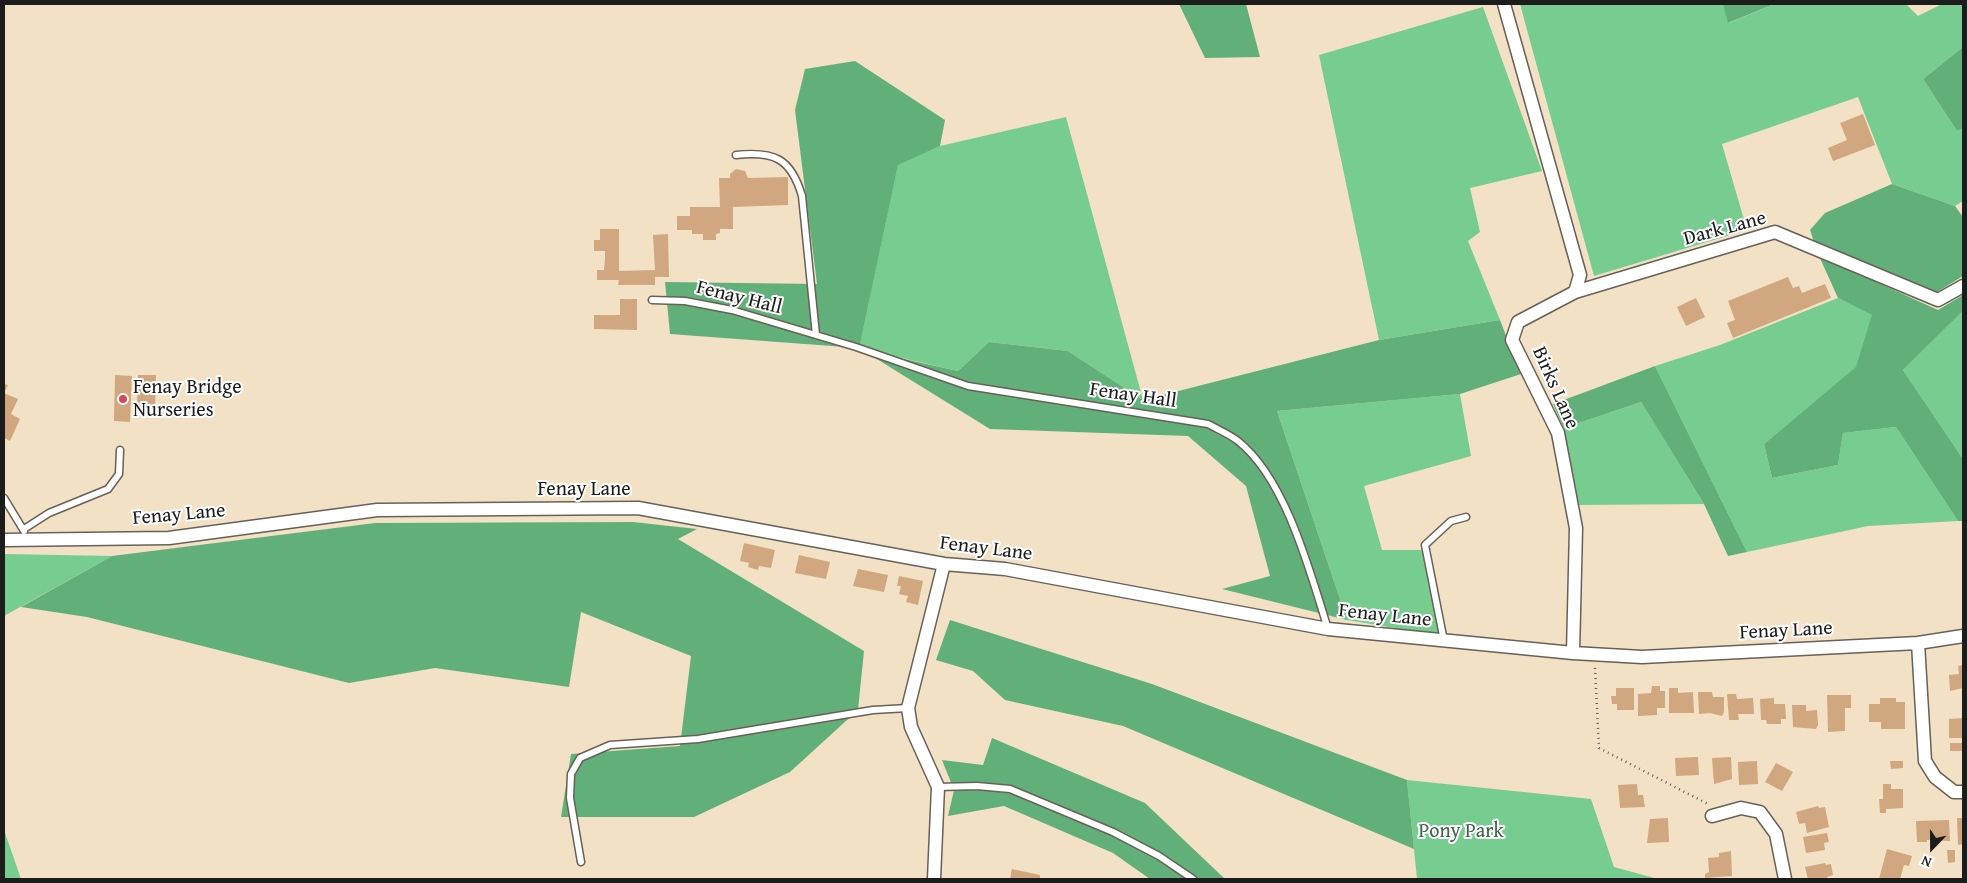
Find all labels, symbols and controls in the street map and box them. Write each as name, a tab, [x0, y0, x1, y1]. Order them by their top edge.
street label: Dark Lane	[1681, 207, 1769, 251]
street label: Fenay Hall	[694, 276, 784, 320]
street label: Birks Lane	[1526, 343, 1584, 433]
place label: Fenay Bridge Nurseries	[133, 376, 242, 423]
street label: Fenay Hall	[1088, 378, 1178, 414]
marker: Fenay Bridge Nurseries	[117, 393, 129, 405]
street label: Fenay Lane	[537, 478, 631, 502]
street label: Fenay Lane	[132, 499, 226, 531]
street label: Fenay Lane	[938, 531, 1034, 567]
street label: Fenay Lane	[1337, 599, 1433, 633]
street label: Fenay Lane	[1739, 617, 1833, 645]
park label: Pony Park	[1418, 820, 1504, 844]
north arrow	[1907, 823, 1957, 873]
text: N	[1918, 851, 1934, 873]

